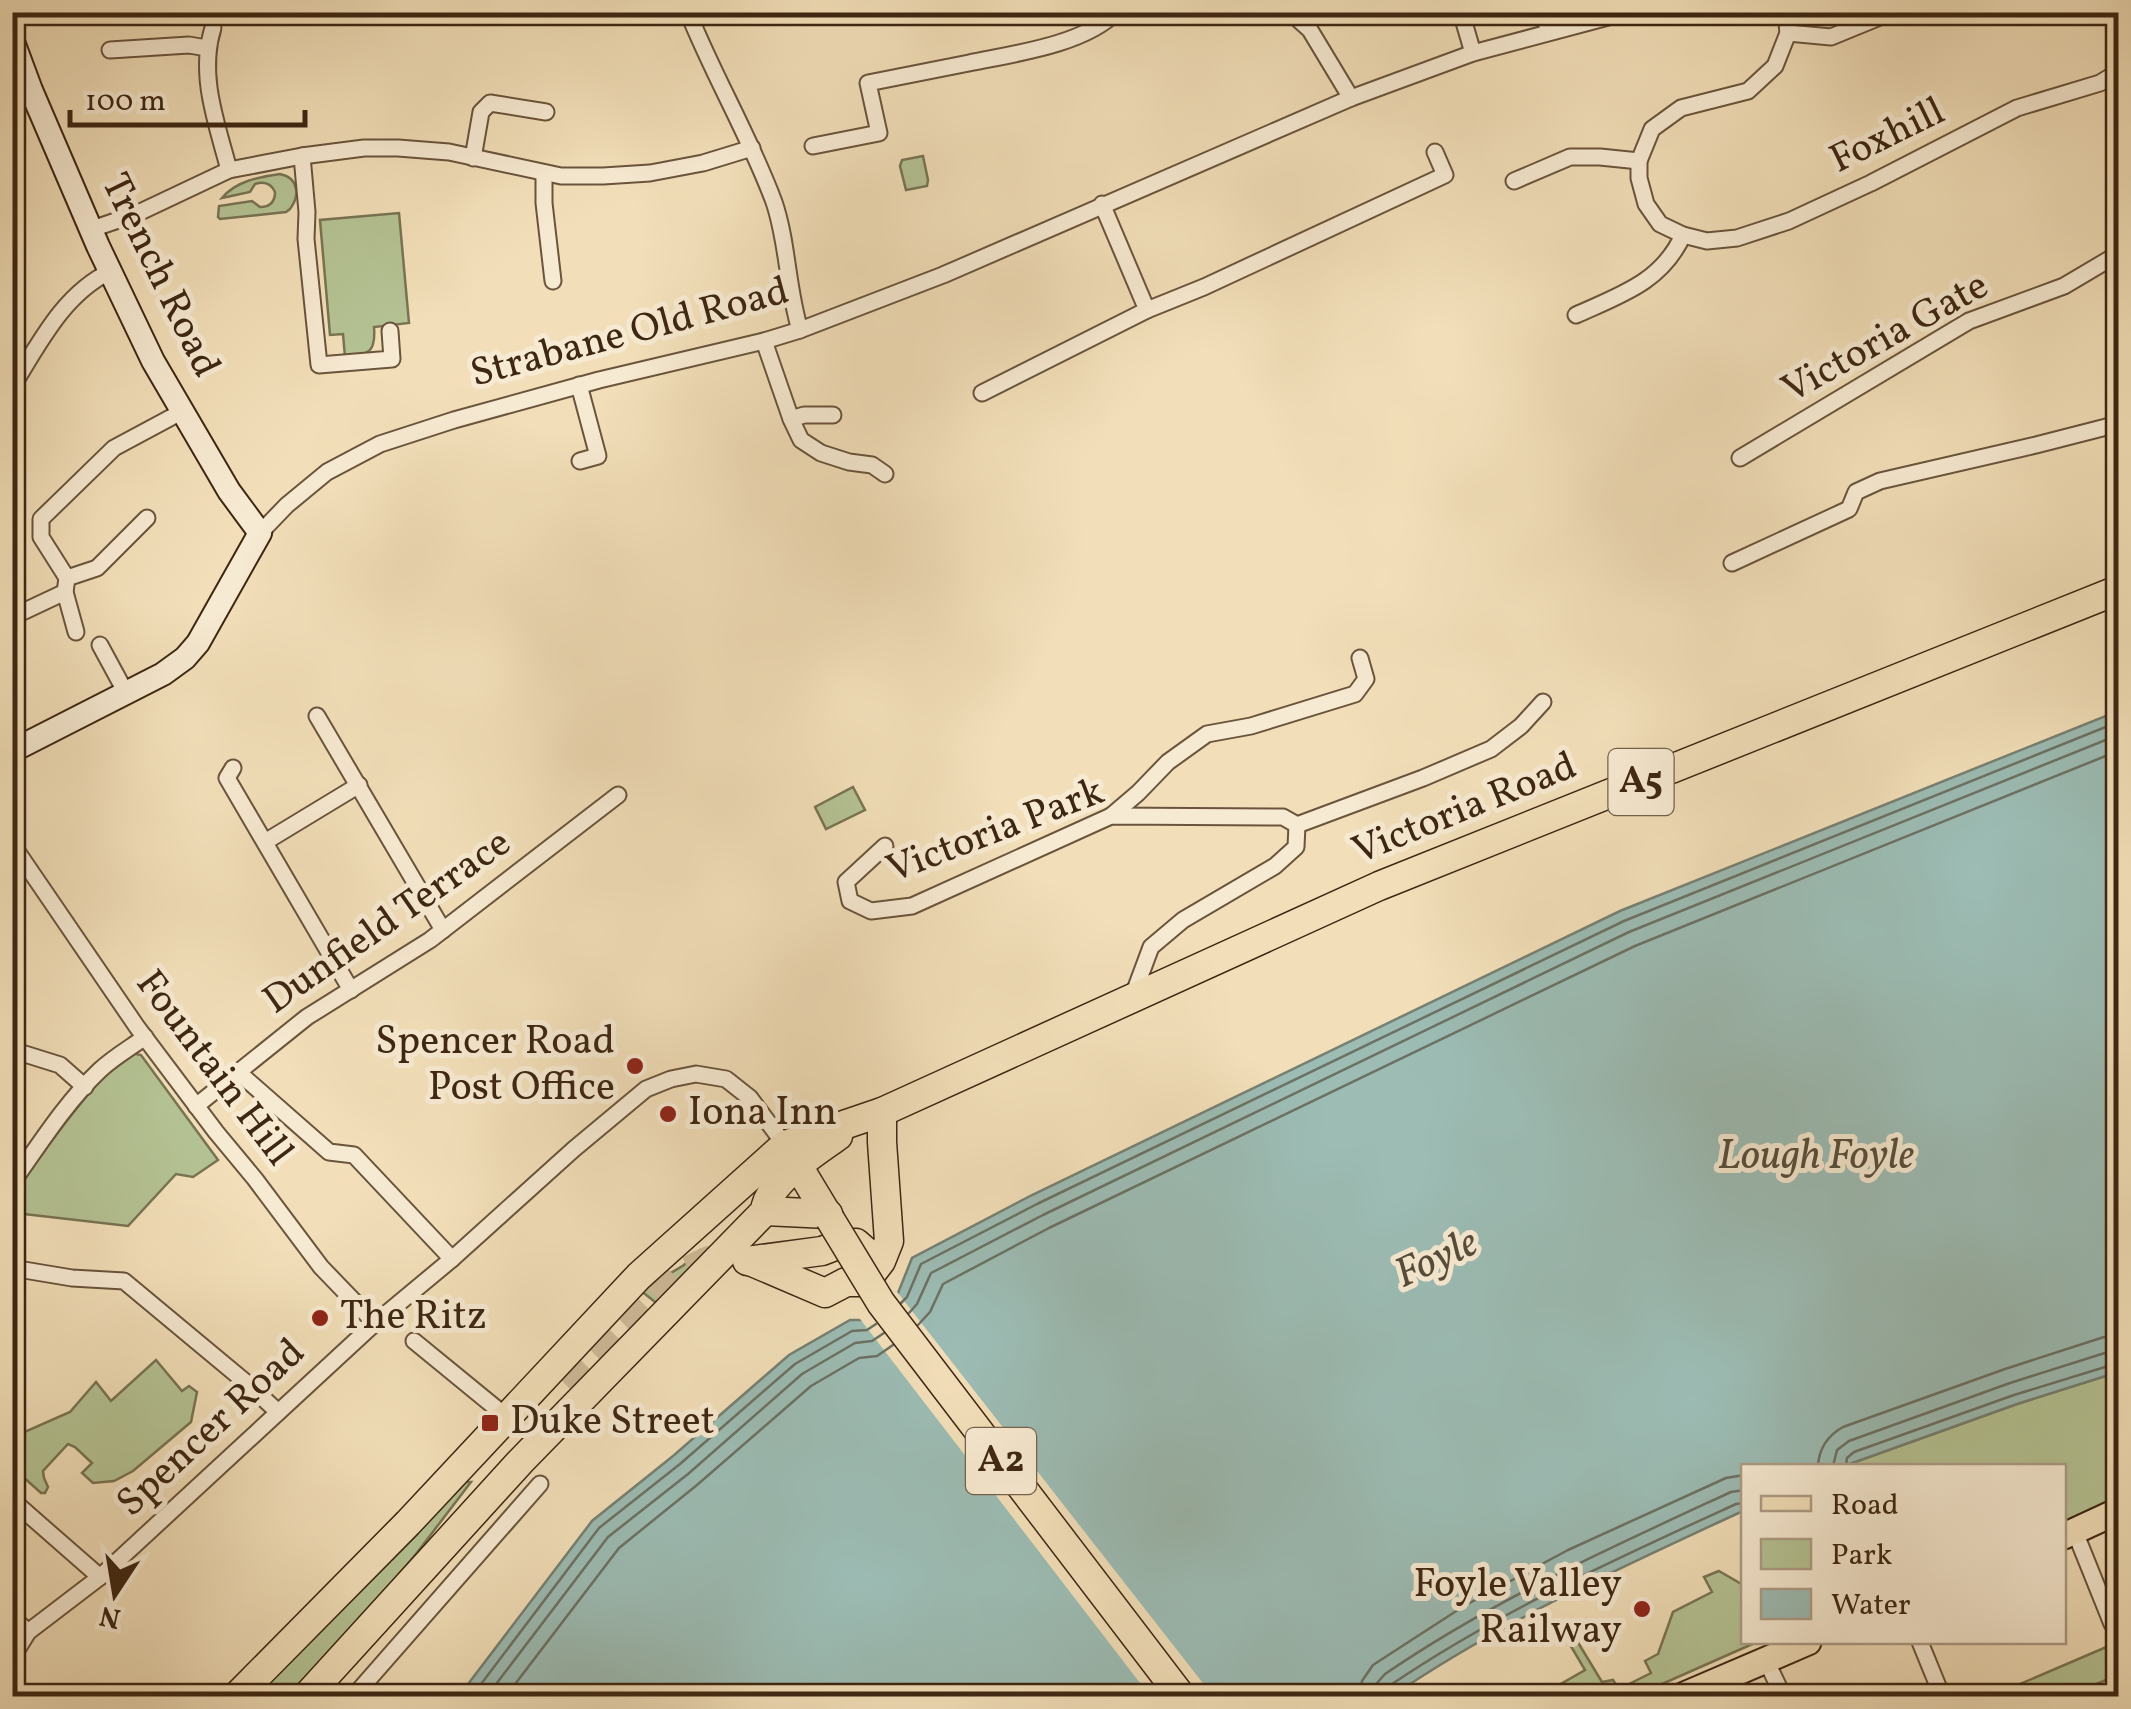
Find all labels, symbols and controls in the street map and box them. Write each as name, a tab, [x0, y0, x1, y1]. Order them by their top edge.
scale bar	[70, 65, 305, 127]
text: 100 m	[85, 81, 166, 123]
street label: Foxhill	[1821, 85, 1955, 189]
street label: Trench Road	[86, 165, 232, 387]
street label: Victoria Gate	[1773, 259, 1999, 419]
street label: Strabane Old Road	[465, 265, 795, 403]
street label: Victoria Road	[1344, 740, 1586, 880]
road number: A5	[1608, 749, 1674, 815]
street label: Victoria Park	[879, 765, 1113, 899]
street label: Dunfield Terrace	[253, 817, 523, 1029]
street label: Fountain Hill	[121, 959, 305, 1179]
place label: Spencer Road Post Office	[375, 1015, 615, 1117]
marker: Spencer Road Post Office	[624, 1055, 646, 1077]
place label: Iona Inn	[688, 1086, 837, 1142]
marker: Iona Inn	[657, 1103, 679, 1125]
water label: Lough Foyle	[1718, 1128, 1914, 1187]
water label: Foyle	[1386, 1215, 1488, 1305]
place label: The Ritz	[340, 1290, 487, 1346]
marker: The Ritz	[309, 1307, 331, 1329]
street label: Spencer Road	[105, 1327, 319, 1531]
place label: Duke Street	[510, 1395, 715, 1451]
marker: Duke Street	[479, 1412, 501, 1434]
road number: A2	[966, 1428, 1036, 1494]
legend	[1741, 1464, 2066, 1644]
text: Road	[1831, 1485, 1899, 1527]
text: Park	[1831, 1535, 1892, 1577]
north arrow	[65, 1544, 165, 1644]
place label: Foyle Valley Railway	[1413, 1558, 1622, 1660]
text: Water	[1831, 1585, 1911, 1627]
text: N	[96, 1595, 124, 1637]
marker: Foyle Valley Railway	[1631, 1598, 1653, 1620]

